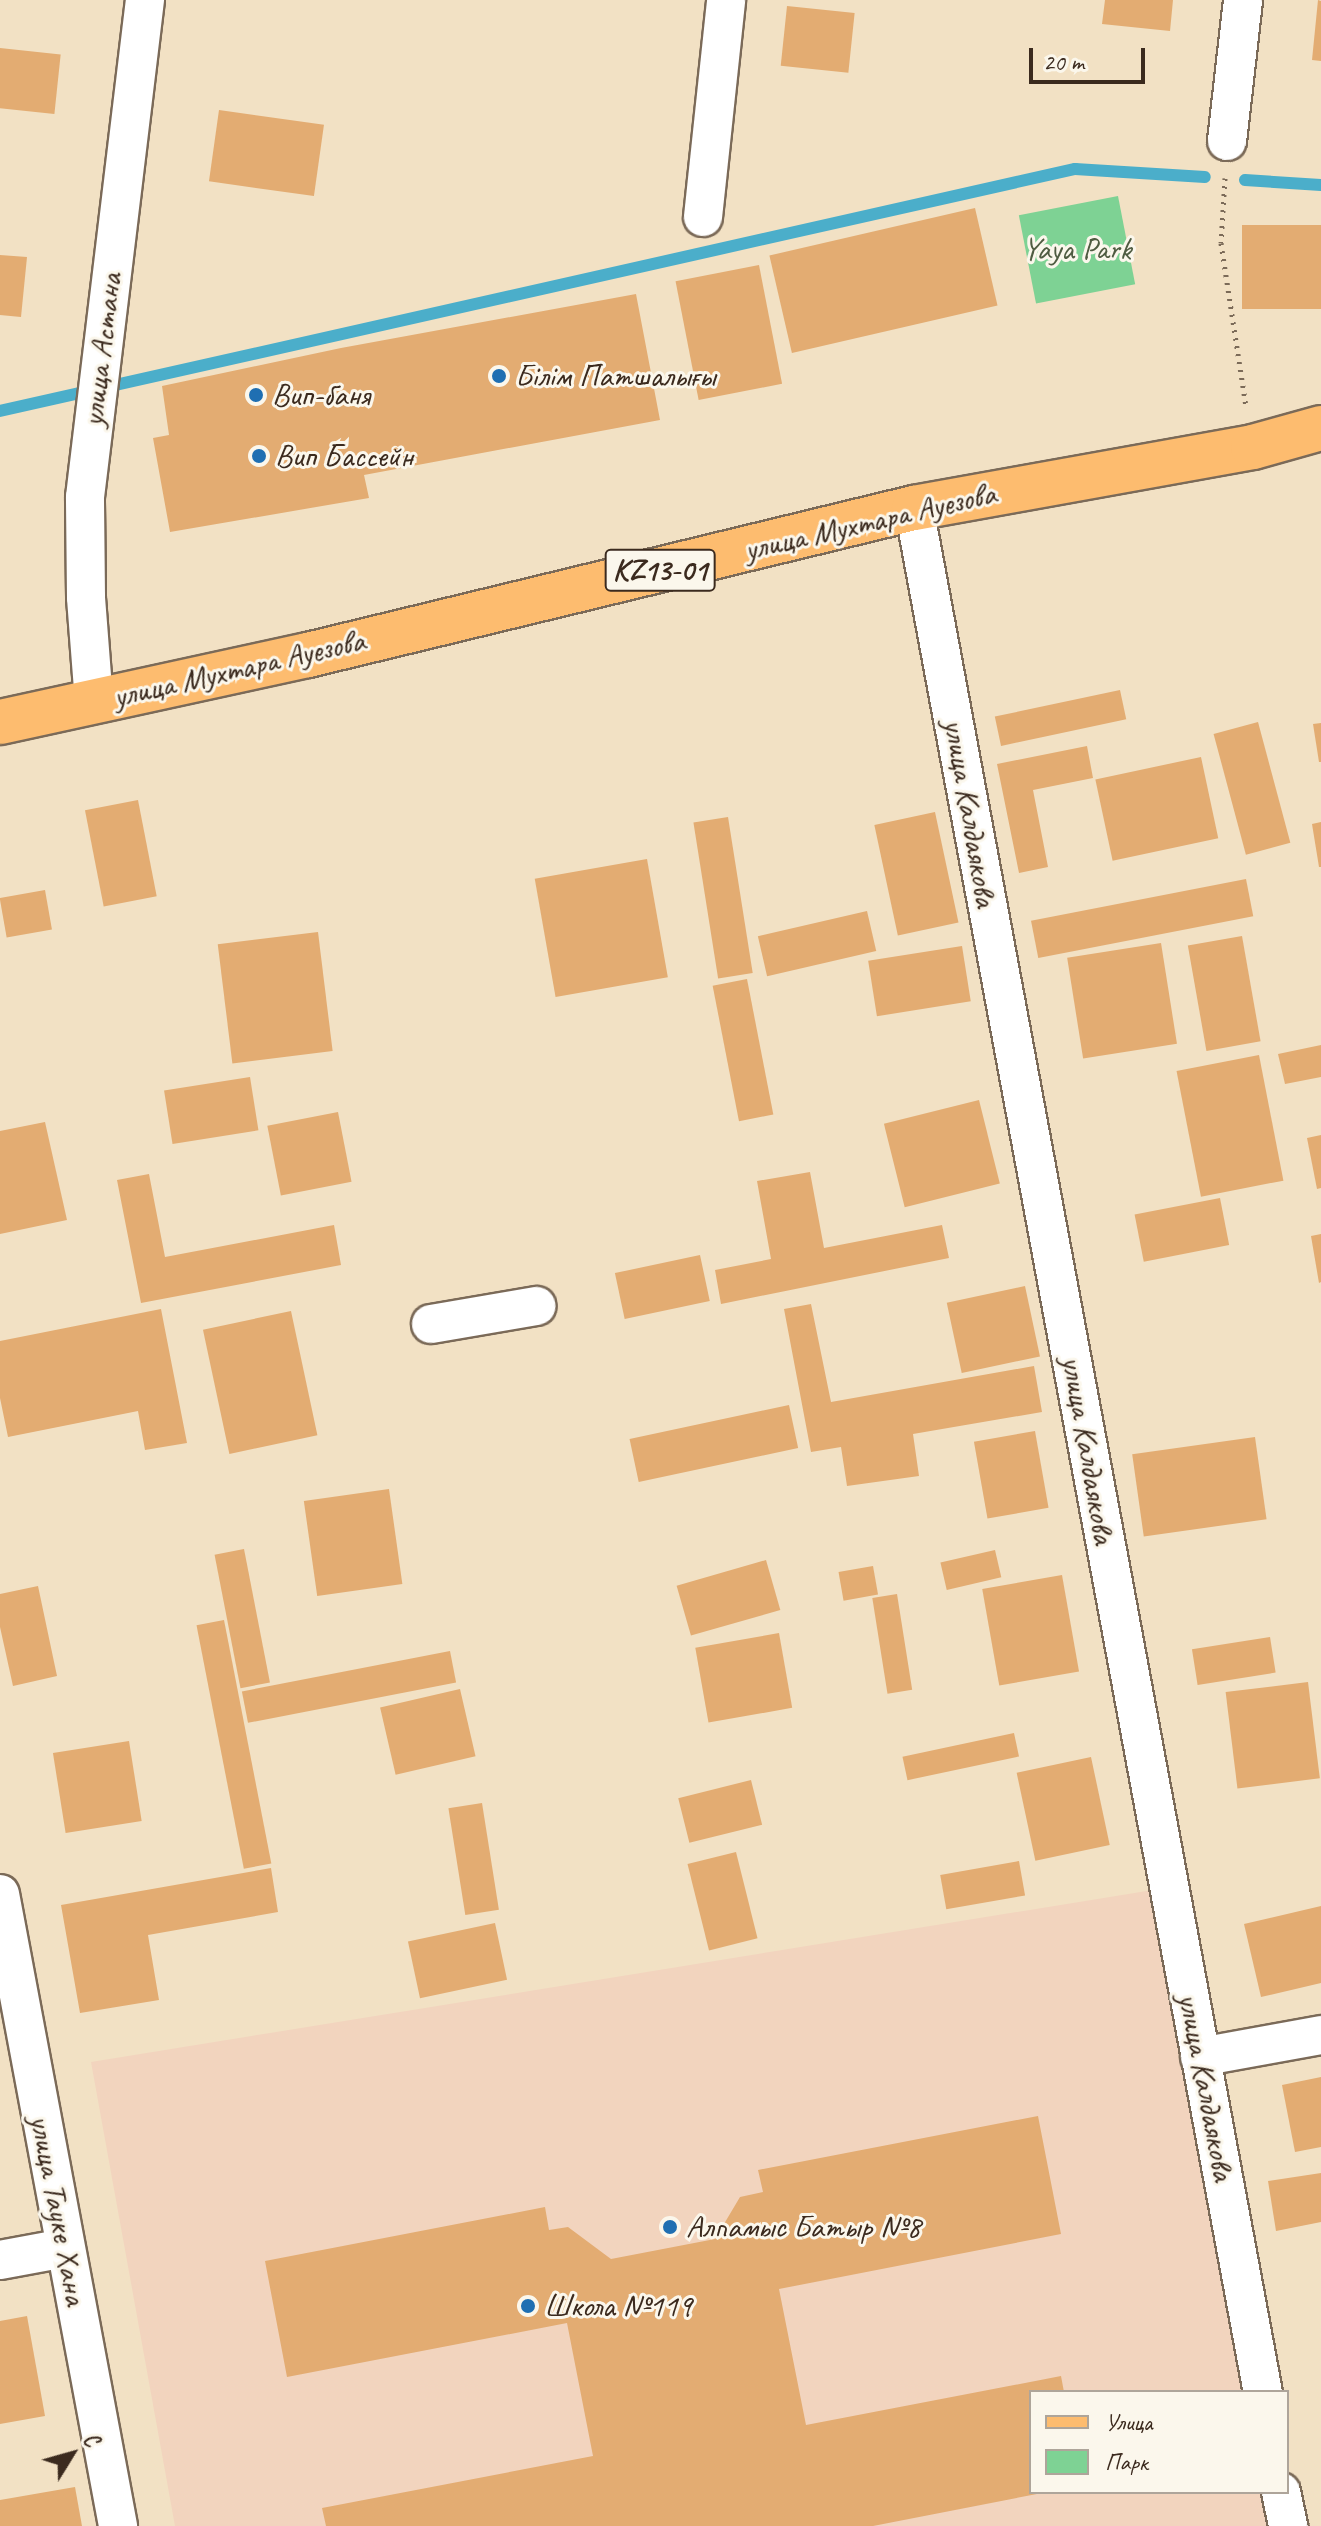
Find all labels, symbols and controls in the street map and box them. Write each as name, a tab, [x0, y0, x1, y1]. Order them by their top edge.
scale bar	[1033, 32, 1149, 82]
text: 20 m	[1043, 47, 1084, 77]
park label: Yaya Park	[1022, 230, 1132, 268]
street label: улица Астана	[73, 270, 131, 430]
place label: Білім Патшалығы	[515, 357, 711, 395]
marker: Білім Патшалығы	[490, 367, 508, 385]
place label: Вип-баня	[272, 376, 370, 414]
marker: Вип-баня	[247, 386, 265, 404]
place label: Вип Бассейн	[275, 437, 413, 475]
marker: Вип Бассейн	[250, 447, 268, 465]
street label: улица Мухтара Ауезова	[739, 474, 1001, 570]
road number: KZ13-01	[604, 544, 716, 596]
street label: улица Мухтара Ауезова	[108, 621, 370, 717]
street label: улица Калдаякова	[935, 716, 1005, 910]
street label: улица Калдаякова	[1053, 1353, 1123, 1547]
street label: улица Калдаякова	[1169, 1990, 1243, 2184]
street label: улица Тауке Хана	[21, 2112, 95, 2308]
place label: Алпамыс Батыр №8	[686, 2208, 917, 2246]
marker: Алпамыс Батыр №8	[661, 2218, 679, 2236]
place label: Школа №119	[544, 2287, 692, 2325]
marker: Школа №119	[519, 2297, 537, 2315]
legend	[1029, 2390, 1289, 2494]
text: Улица	[1105, 2407, 1153, 2437]
north arrow	[32, 2414, 112, 2494]
text: С	[77, 2427, 106, 2452]
text: Парк	[1105, 2447, 1148, 2477]

